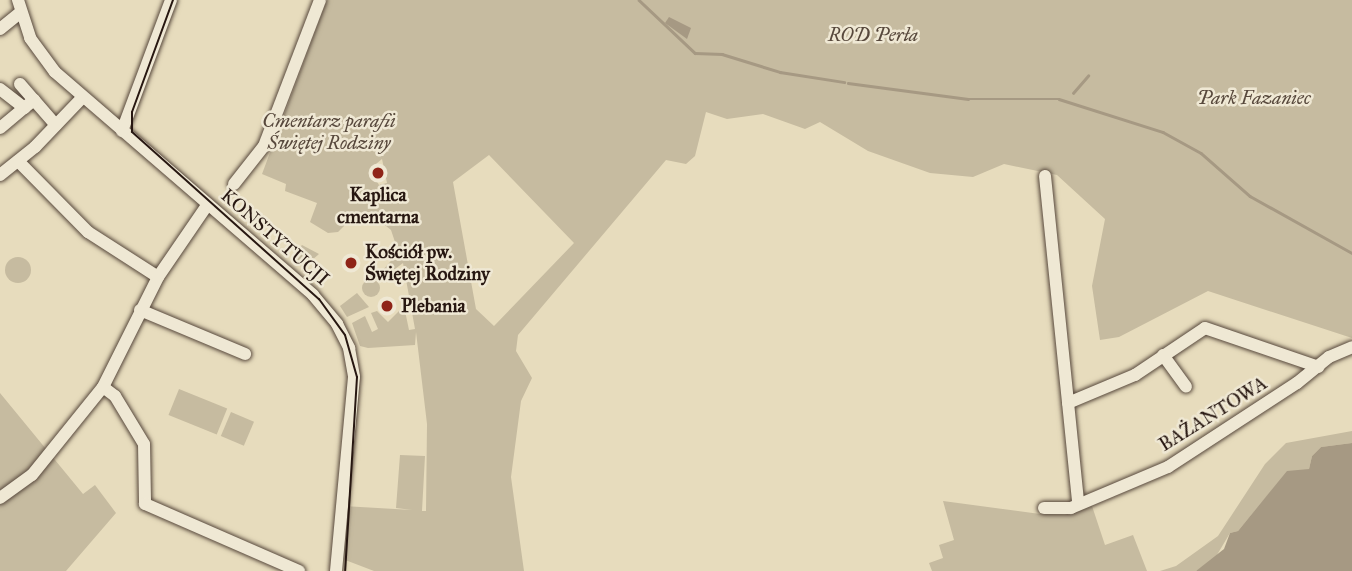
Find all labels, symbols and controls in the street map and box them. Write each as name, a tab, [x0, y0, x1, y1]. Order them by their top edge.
park label: ROD Perła	[828, 24, 918, 46]
park label: Park Fazaniec	[1197, 87, 1311, 109]
park label: Cmentarz parafii Świętej Rodziny	[262, 110, 396, 154]
marker: Kaplica cmentarna	[370, 165, 386, 181]
street label: KONSTYTUCJI	[216, 184, 334, 290]
place label: Kaplica cmentarna	[337, 184, 419, 228]
place label: Kościół pw. Świętej Rodziny	[365, 241, 490, 285]
marker: Kościół pw. Świętej Rodziny	[343, 255, 359, 271]
place label: Plebania	[401, 295, 466, 317]
marker: Plebania	[379, 298, 395, 314]
street label: BAŻANTOWA	[1155, 372, 1271, 456]

